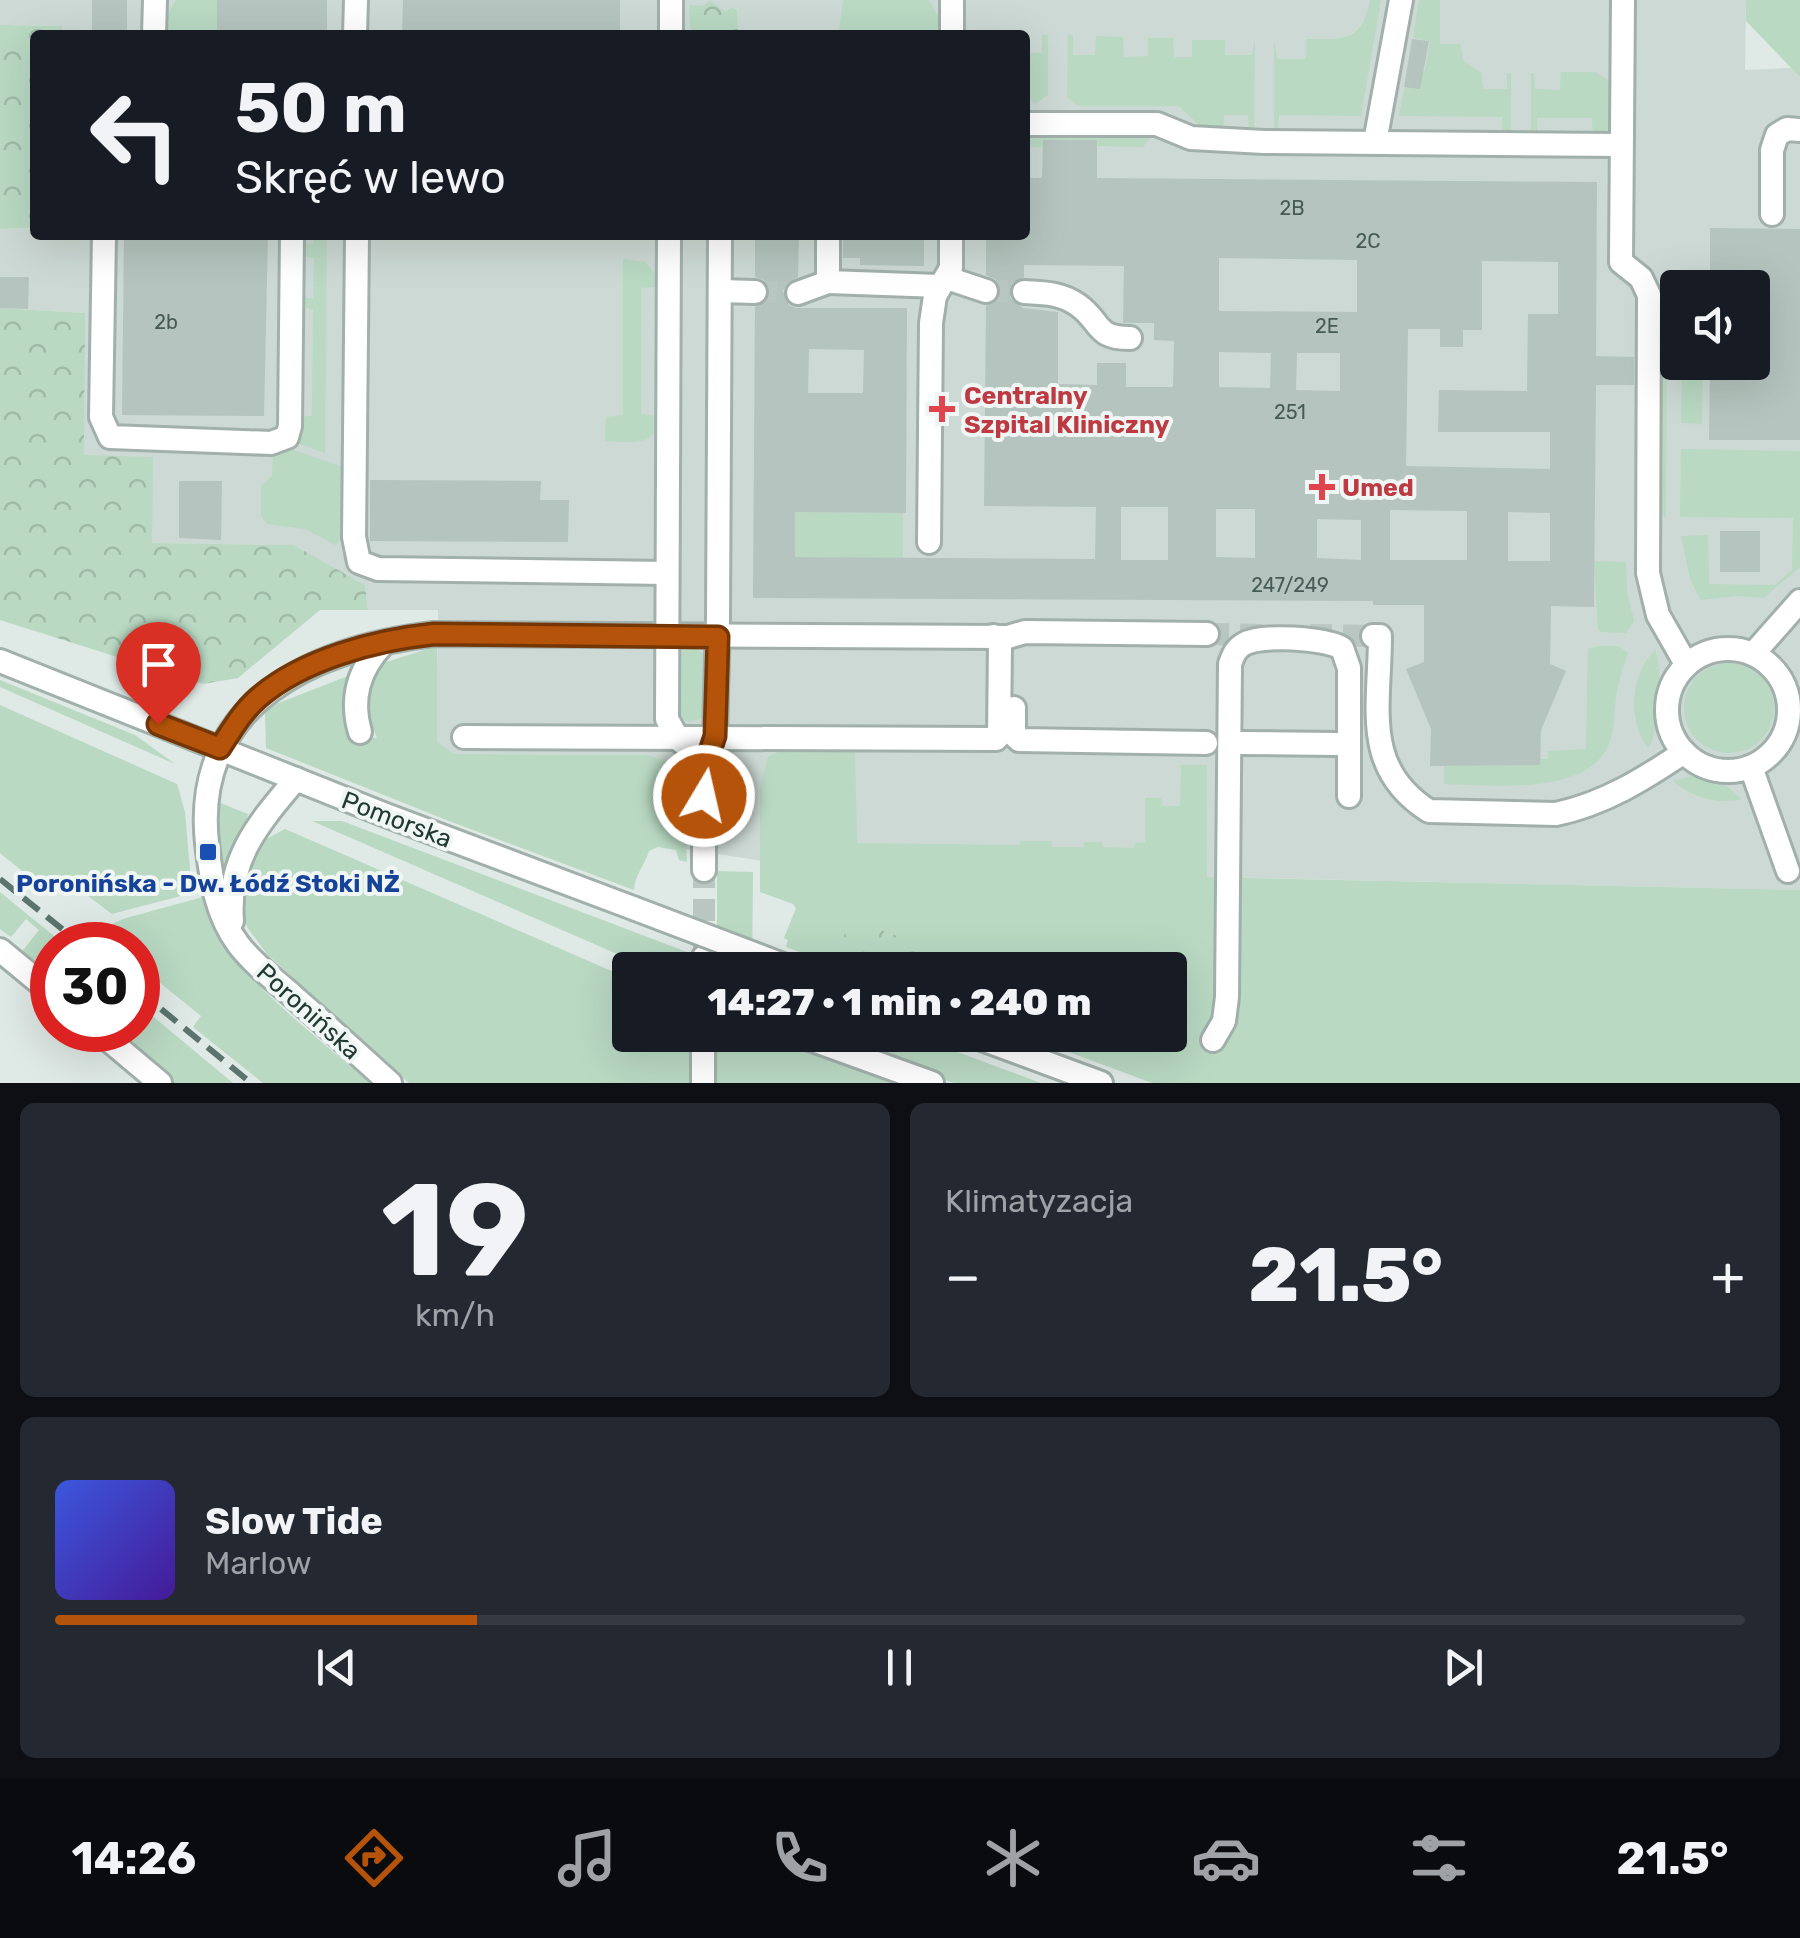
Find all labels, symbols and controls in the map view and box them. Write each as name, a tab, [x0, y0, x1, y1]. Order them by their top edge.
text: 50 m	[235, 67, 407, 150]
icon: left	[70, 70, 200, 200]
text: Skręć w lewo	[235, 151, 506, 204]
house number: 2B	[1279, 196, 1305, 220]
house number: 2C	[1355, 229, 1381, 253]
map controls	[1660, 270, 1770, 380]
button: sound	[1660, 270, 1770, 380]
house number: 2b	[154, 310, 178, 334]
house number: 2E	[1315, 314, 1339, 338]
place label: Centralny Szpital Kliniczny	[964, 381, 1170, 439]
marker: Centralny Szpital Kliniczny	[929, 396, 955, 422]
house number: 251	[1274, 400, 1306, 424]
place label: Umed	[1342, 473, 1414, 502]
marker: Umed	[1311, 476, 1333, 498]
house number: 247/249	[1251, 573, 1329, 597]
pin	[116, 622, 201, 725]
icon: arrive	[131, 637, 186, 692]
position arrow	[652, 744, 756, 848]
street label: Pomorska	[338, 785, 456, 854]
marker: Poronińska - Dw. Łódź Stoki NŻ	[197, 841, 219, 863]
place label: Poronińska - Dw. Łódź Stoki NŻ	[16, 869, 400, 898]
speed limit sign: 30	[30, 922, 160, 1052]
street label: Poronińska	[251, 957, 366, 1065]
text: 14:27 · 1 min · 240 m	[708, 979, 1091, 1025]
text: 19	[381, 1153, 529, 1308]
text: Klimatyzacja	[945, 1182, 1133, 1220]
text: 21.5°	[1249, 1231, 1443, 1320]
text: −	[945, 1244, 981, 1309]
text: +	[1711, 1244, 1745, 1309]
text: km/h	[415, 1296, 495, 1334]
text: Slow Tide	[205, 1498, 383, 1544]
text: Marlow	[205, 1544, 312, 1582]
icon: previous	[309, 1640, 364, 1695]
icon: pause	[872, 1640, 927, 1695]
icon: next	[1436, 1640, 1491, 1695]
icon: directions	[339, 1823, 409, 1893]
icon: music	[552, 1823, 622, 1893]
icon: phone	[765, 1823, 835, 1893]
icon: climate	[978, 1823, 1048, 1893]
icon: car	[1191, 1823, 1261, 1893]
icon: filters	[1404, 1823, 1474, 1893]
text: 14:26	[71, 1832, 196, 1885]
text: 21.5°	[1616, 1832, 1728, 1885]

